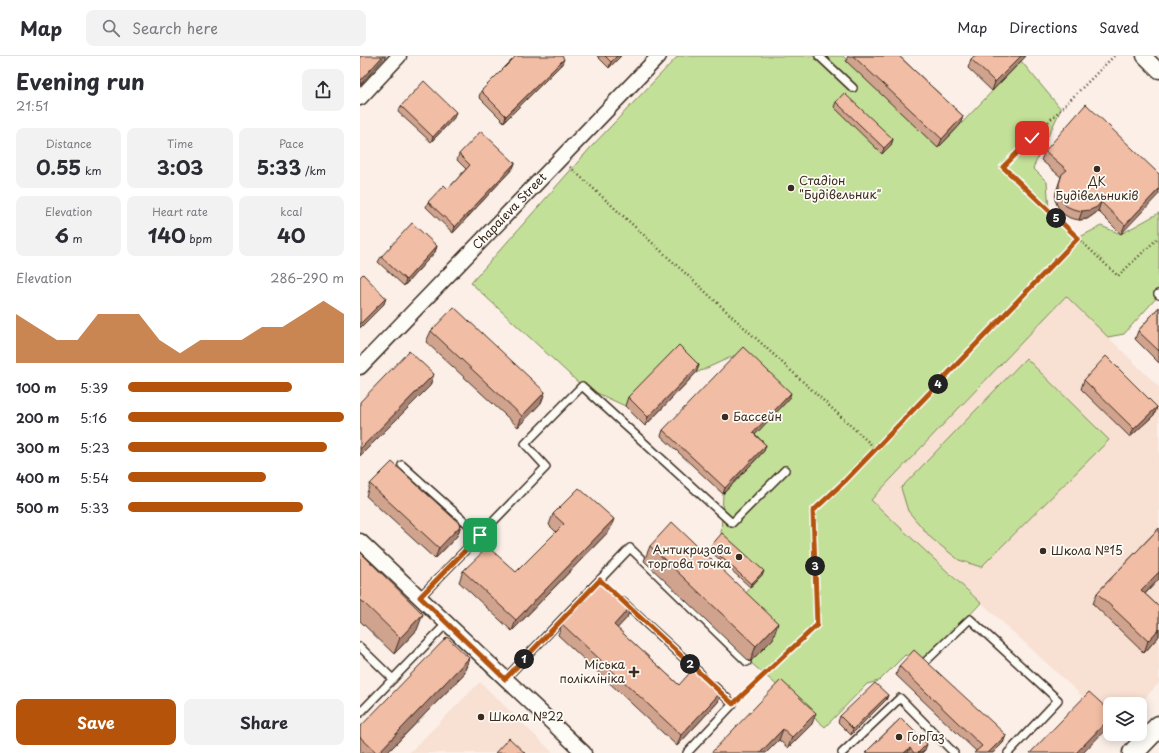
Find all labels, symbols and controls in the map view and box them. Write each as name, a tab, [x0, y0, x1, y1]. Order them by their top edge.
search box	[86, 10, 366, 46]
text: Map	[20, 14, 62, 42]
text: Search here	[132, 16, 218, 39]
icon: search	[100, 17, 122, 39]
text: Map	[957, 17, 987, 38]
text: Directions	[1009, 17, 1077, 38]
text: Saved	[1099, 17, 1139, 38]
text: Evening run	[16, 64, 145, 97]
button: share	[302, 69, 344, 111]
text: 21:51	[16, 96, 49, 115]
pin	[1015, 121, 1049, 155]
icon: check	[1021, 127, 1043, 149]
text: Distance	[46, 135, 92, 152]
text: Time	[167, 135, 193, 152]
text: Pace	[279, 135, 304, 152]
text: 0.55	[36, 152, 81, 182]
text: 3:03	[157, 152, 203, 182]
text: 5:33	[257, 152, 301, 182]
text: km	[81, 162, 101, 179]
text: /km	[301, 162, 326, 179]
marker: ДК Будівельників	[1092, 164, 1102, 174]
street label: Chapaieva Street	[468, 168, 550, 253]
place label: Стадіон "Будівельник"	[799, 171, 882, 203]
place label: ДК Будівельників	[1056, 172, 1139, 204]
marker: Стадіон "Будівельник"	[786, 183, 796, 193]
text: Elevation	[45, 203, 92, 220]
text: Heart rate	[152, 203, 208, 220]
text: kcal	[280, 203, 302, 220]
pin: 5	[1046, 208, 1066, 228]
text: 5	[1052, 209, 1060, 226]
text: 6	[55, 220, 69, 250]
text: 140	[148, 220, 186, 250]
text: 40	[277, 220, 306, 250]
text: m	[69, 230, 83, 247]
text: bpm	[186, 230, 212, 247]
text: Elevation	[16, 268, 72, 287]
text: 286–290 m	[270, 268, 344, 287]
pin: 4	[928, 374, 948, 394]
text: 4	[934, 375, 942, 392]
text: 100 m	[16, 378, 57, 397]
text: 5:39	[80, 378, 108, 397]
place label: Бассейн	[733, 407, 782, 425]
text: 200 m	[16, 408, 60, 427]
text: 5:16	[80, 408, 107, 427]
marker: Бассейн	[720, 412, 730, 422]
text: 300 m	[16, 438, 60, 457]
text: 5:23	[80, 438, 110, 457]
text: 400 m	[16, 468, 60, 487]
text: 5:54	[80, 468, 109, 487]
text: 500 m	[16, 498, 59, 517]
text: 5:33	[80, 498, 109, 517]
pin	[463, 518, 497, 552]
icon: arrive	[469, 524, 491, 546]
place label: Антикризова торгова точка	[648, 540, 732, 572]
place label: Школа №15	[1051, 541, 1123, 559]
marker: Школа №15	[1038, 546, 1048, 556]
marker: Антикризова торгова точка	[734, 552, 744, 562]
pin: 3	[805, 556, 825, 576]
text: 3	[811, 557, 819, 574]
pin: 1	[514, 649, 534, 669]
text: 1	[521, 650, 527, 667]
pin: 2	[680, 654, 700, 674]
place label: Міська поліклініка	[560, 655, 626, 687]
text: 2	[686, 655, 694, 672]
marker: Міська поліклініка	[628, 666, 640, 678]
map controls	[1103, 697, 1147, 741]
button: layers	[1103, 697, 1147, 741]
button: Save	[16, 699, 176, 745]
button: Share	[184, 699, 344, 745]
place label: Школа №22	[489, 707, 564, 725]
marker: Школа №22	[476, 712, 486, 722]
place label: ГорГаз	[907, 727, 945, 745]
marker: ГорГаз	[894, 732, 904, 742]

